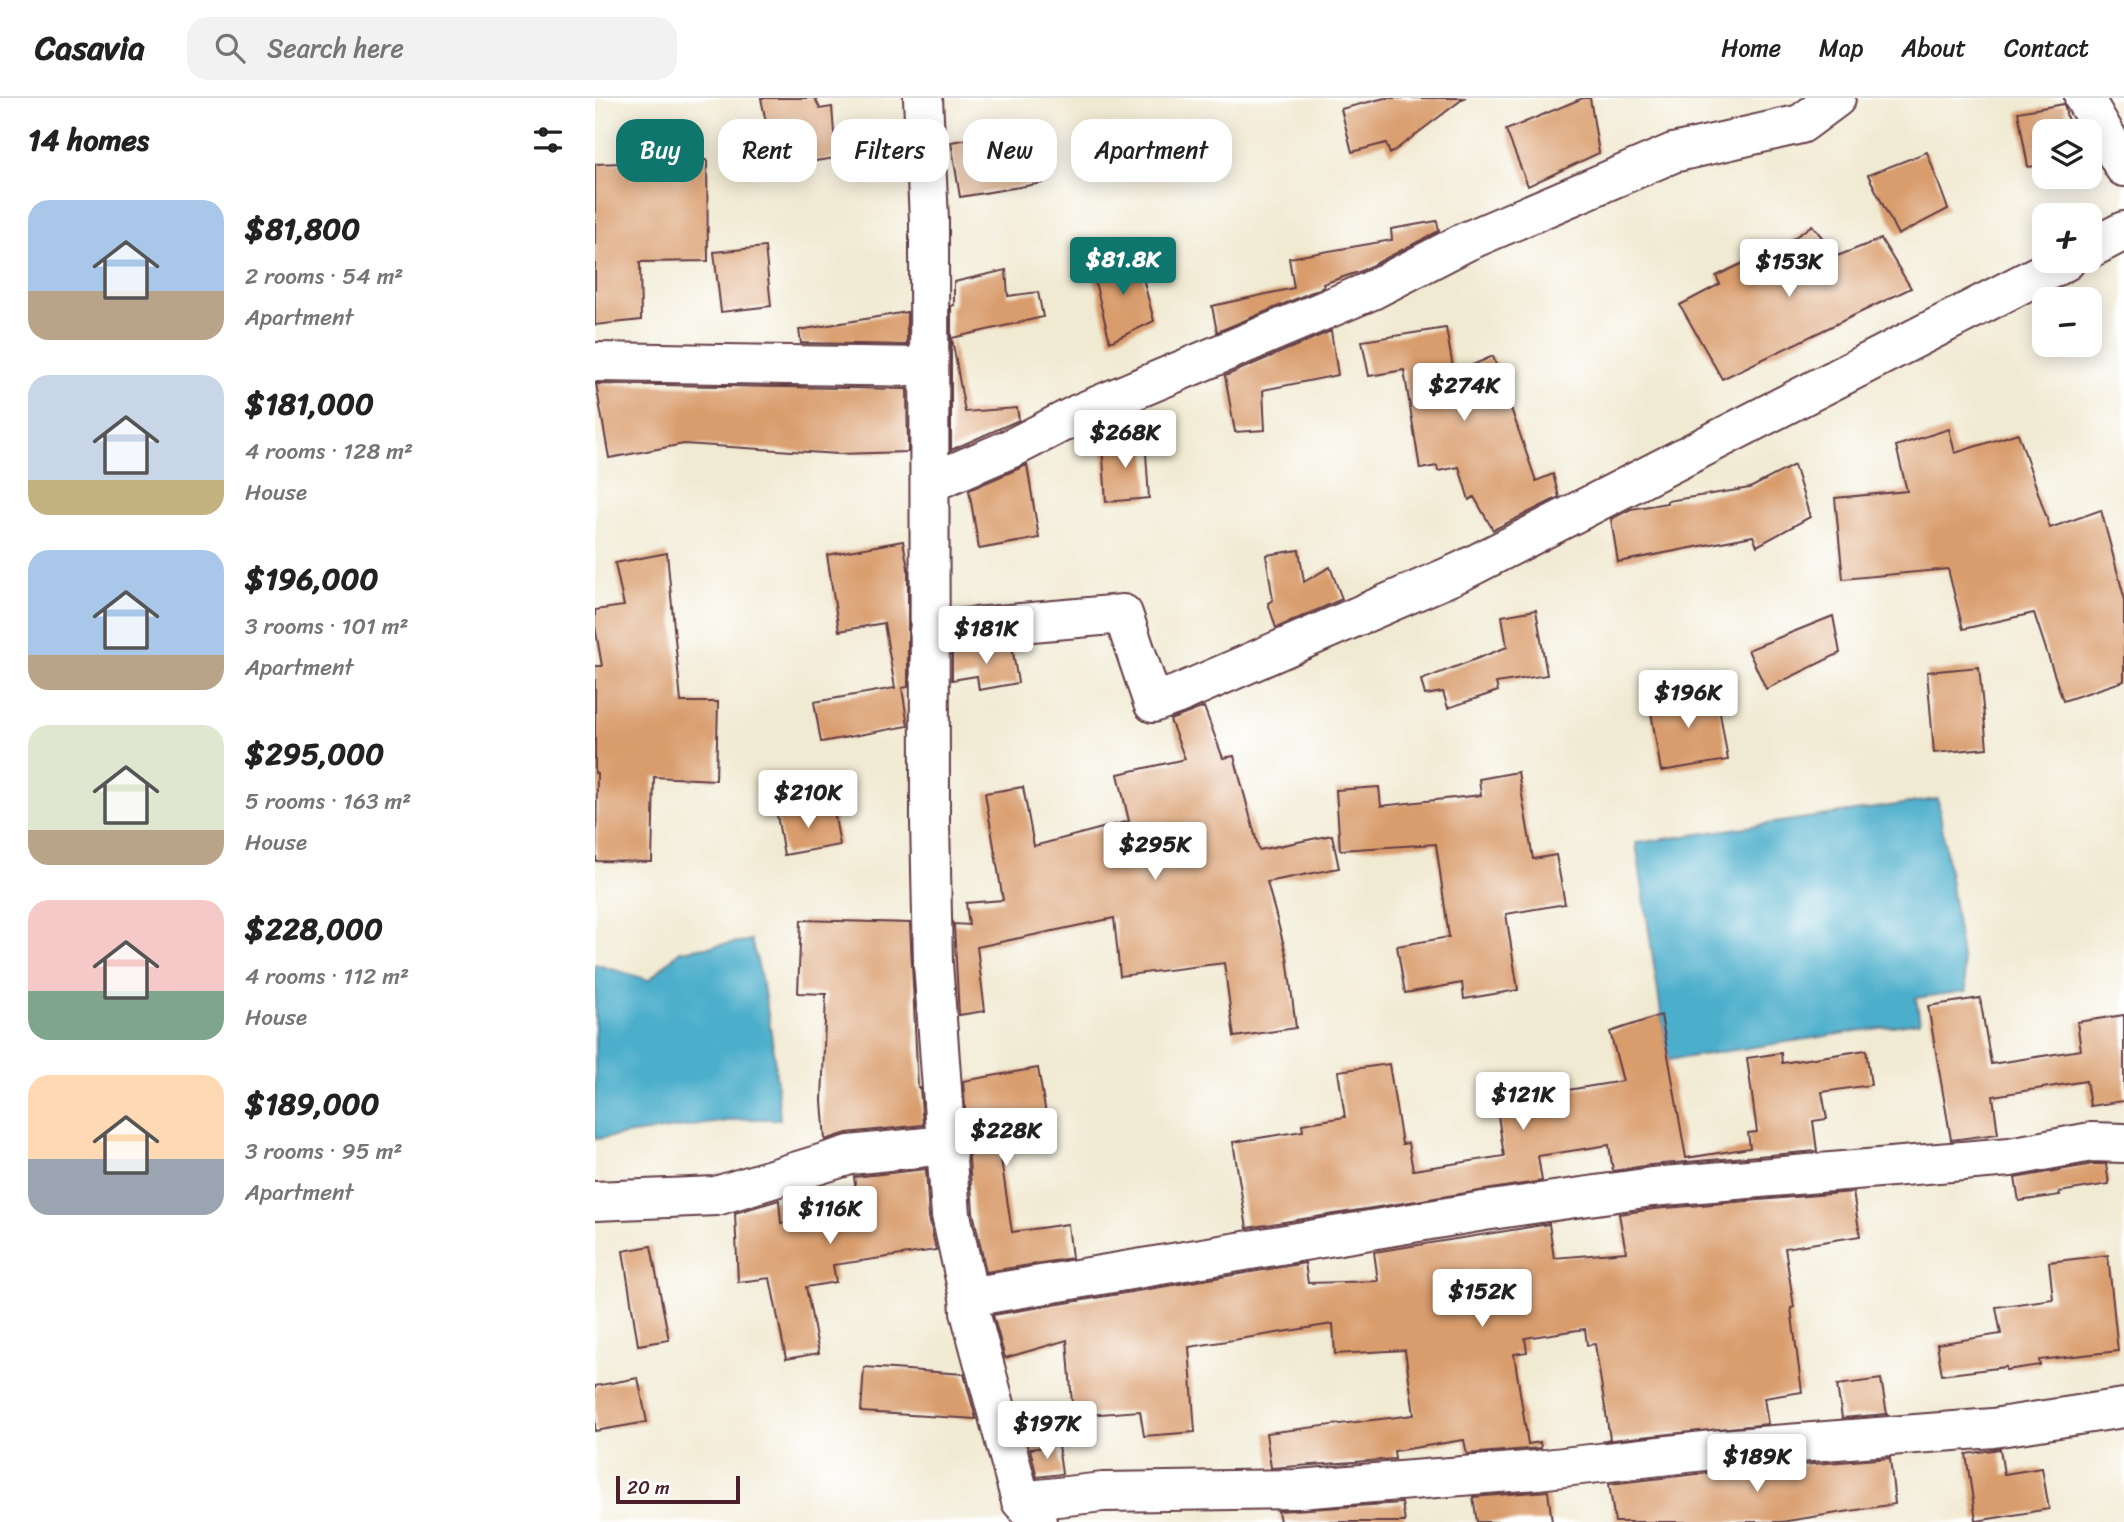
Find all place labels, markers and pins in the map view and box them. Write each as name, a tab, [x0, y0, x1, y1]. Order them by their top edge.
pin: $81.8K	[1066, 238, 1180, 297]
pin: $153K	[1740, 240, 1838, 299]
pin: $274K	[1415, 364, 1513, 423]
pin: $268K	[1076, 410, 1174, 470]
pin: $181K	[937, 606, 1035, 666]
pin: $196K	[1639, 670, 1737, 730]
pin: $210K	[759, 770, 857, 830]
pin: $295K	[1106, 822, 1204, 882]
pin: $121K	[1474, 1072, 1572, 1132]
pin: $228K	[957, 1108, 1055, 1168]
pin: $116K	[781, 1186, 879, 1246]
pin: $152K	[1433, 1270, 1531, 1329]
pin: $197K	[998, 1402, 1096, 1461]
pin: $189K	[1708, 1434, 1806, 1494]

